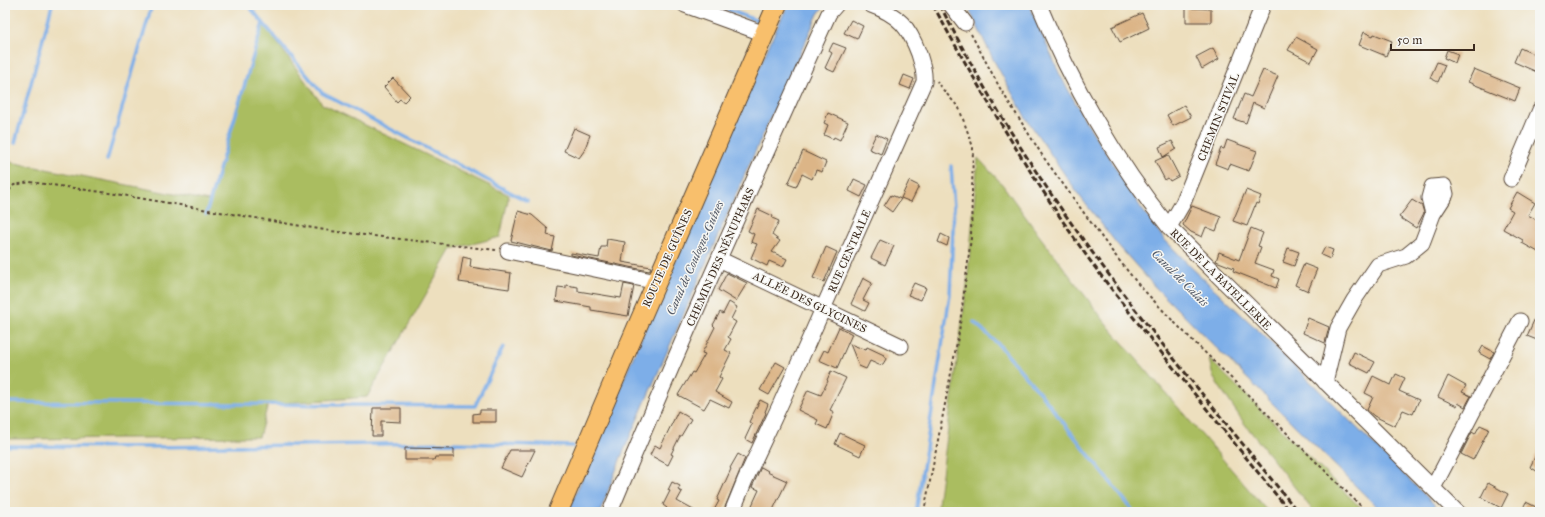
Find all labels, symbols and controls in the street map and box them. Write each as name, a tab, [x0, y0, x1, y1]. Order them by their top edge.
scale bar	[1391, 26, 1474, 52]
text: 50 m	[1397, 33, 1422, 47]
street label: CHEMIN STIVAL	[1195, 71, 1242, 163]
street label: CHEMIN DES NÉNUPHARS	[683, 186, 757, 328]
water label: Canal de Coulogne-Guînes	[663, 198, 727, 317]
street label: ROUTE DE GUÎNES	[640, 207, 695, 309]
street label: RUE CENTRALE	[825, 207, 874, 295]
street label: RUE DE LA BATELLERIE	[1167, 226, 1274, 333]
water label: Canal de Calais	[1149, 247, 1212, 310]
street label: ALLÉE DES GLYCINES	[750, 268, 869, 336]

